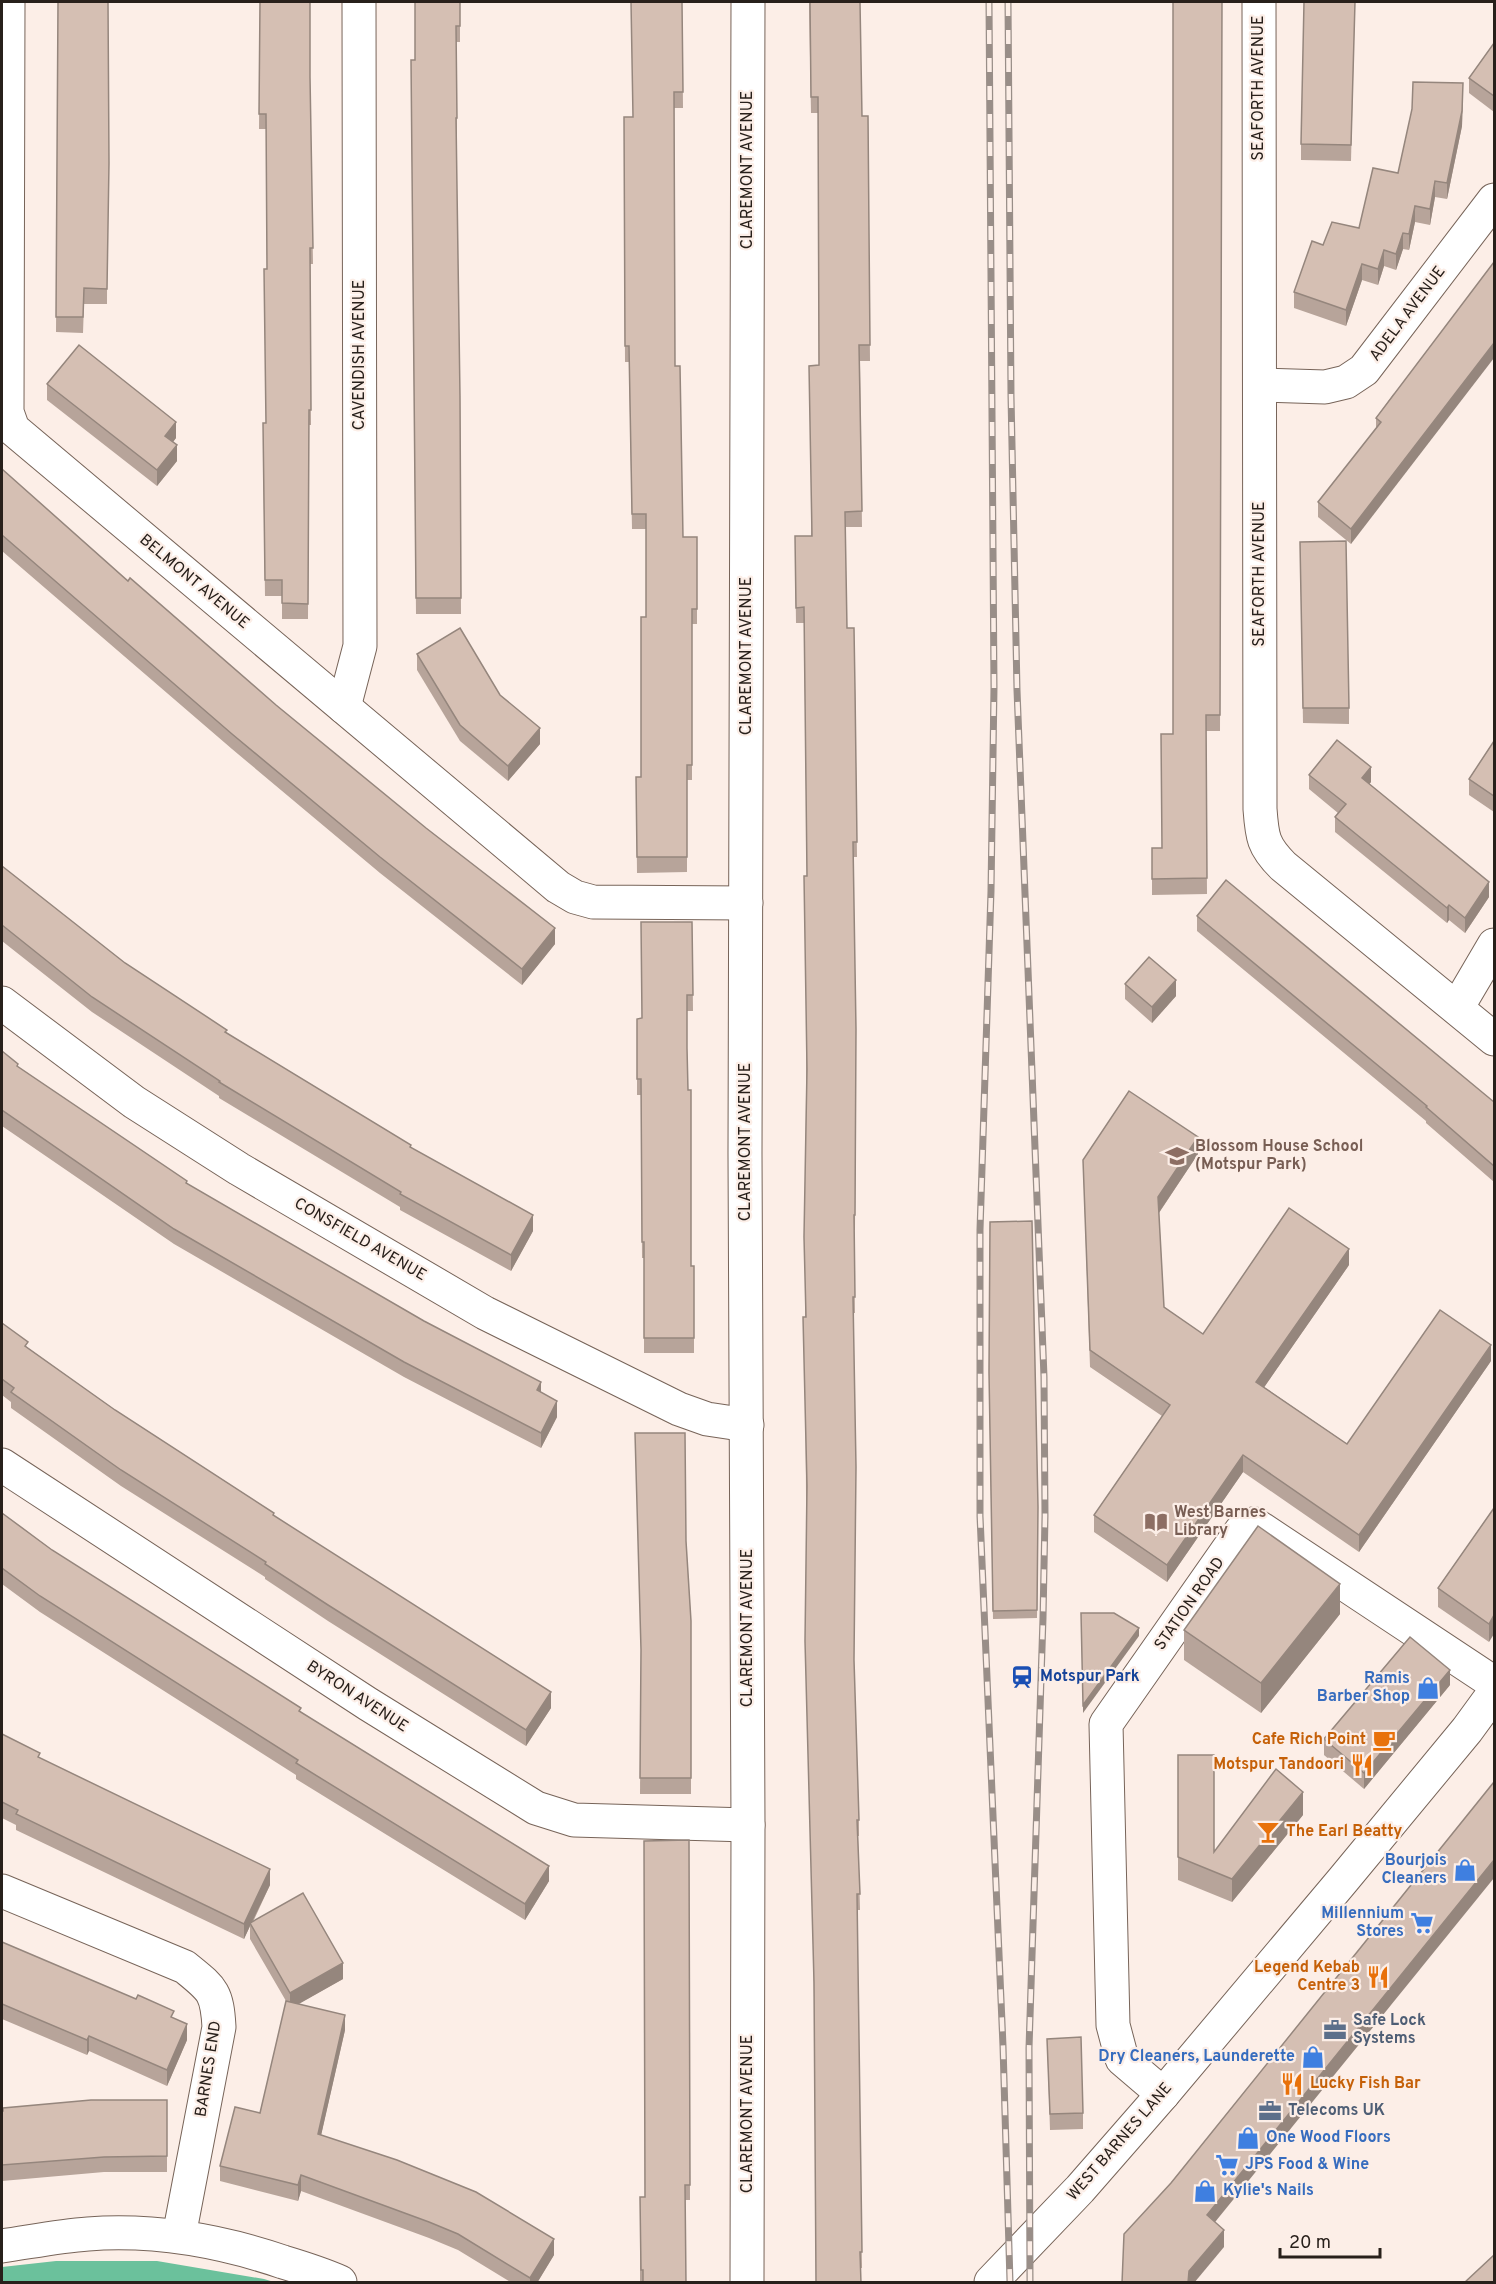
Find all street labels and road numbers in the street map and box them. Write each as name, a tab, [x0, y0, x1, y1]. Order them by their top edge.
street label: SEAFORTH AVENUE	[1249, 15, 1269, 161]
street label: CLAREMONT AVENUE	[738, 91, 758, 249]
street label: ADELA AVENUE	[1366, 262, 1450, 366]
street label: CAVENDISH AVENUE	[350, 280, 370, 430]
street label: SEAFORTH AVENUE	[1250, 501, 1270, 647]
street label: BELMONT AVENUE	[135, 530, 253, 634]
street label: CLAREMONT AVENUE	[737, 577, 757, 735]
street label: CLAREMONT AVENUE	[736, 1063, 756, 1221]
street label: CONSFIELD AVENUE	[290, 1194, 430, 1286]
street label: CLAREMONT AVENUE	[738, 1549, 758, 1707]
street label: STATION ROAD	[1150, 1554, 1230, 1654]
street label: BYRON AVENUE	[302, 1657, 412, 1737]
street label: BARNES END	[192, 2020, 226, 2118]
street label: CLAREMONT AVENUE	[738, 2035, 758, 2193]
street label: WEST BARNES LANE	[1063, 2079, 1177, 2205]

